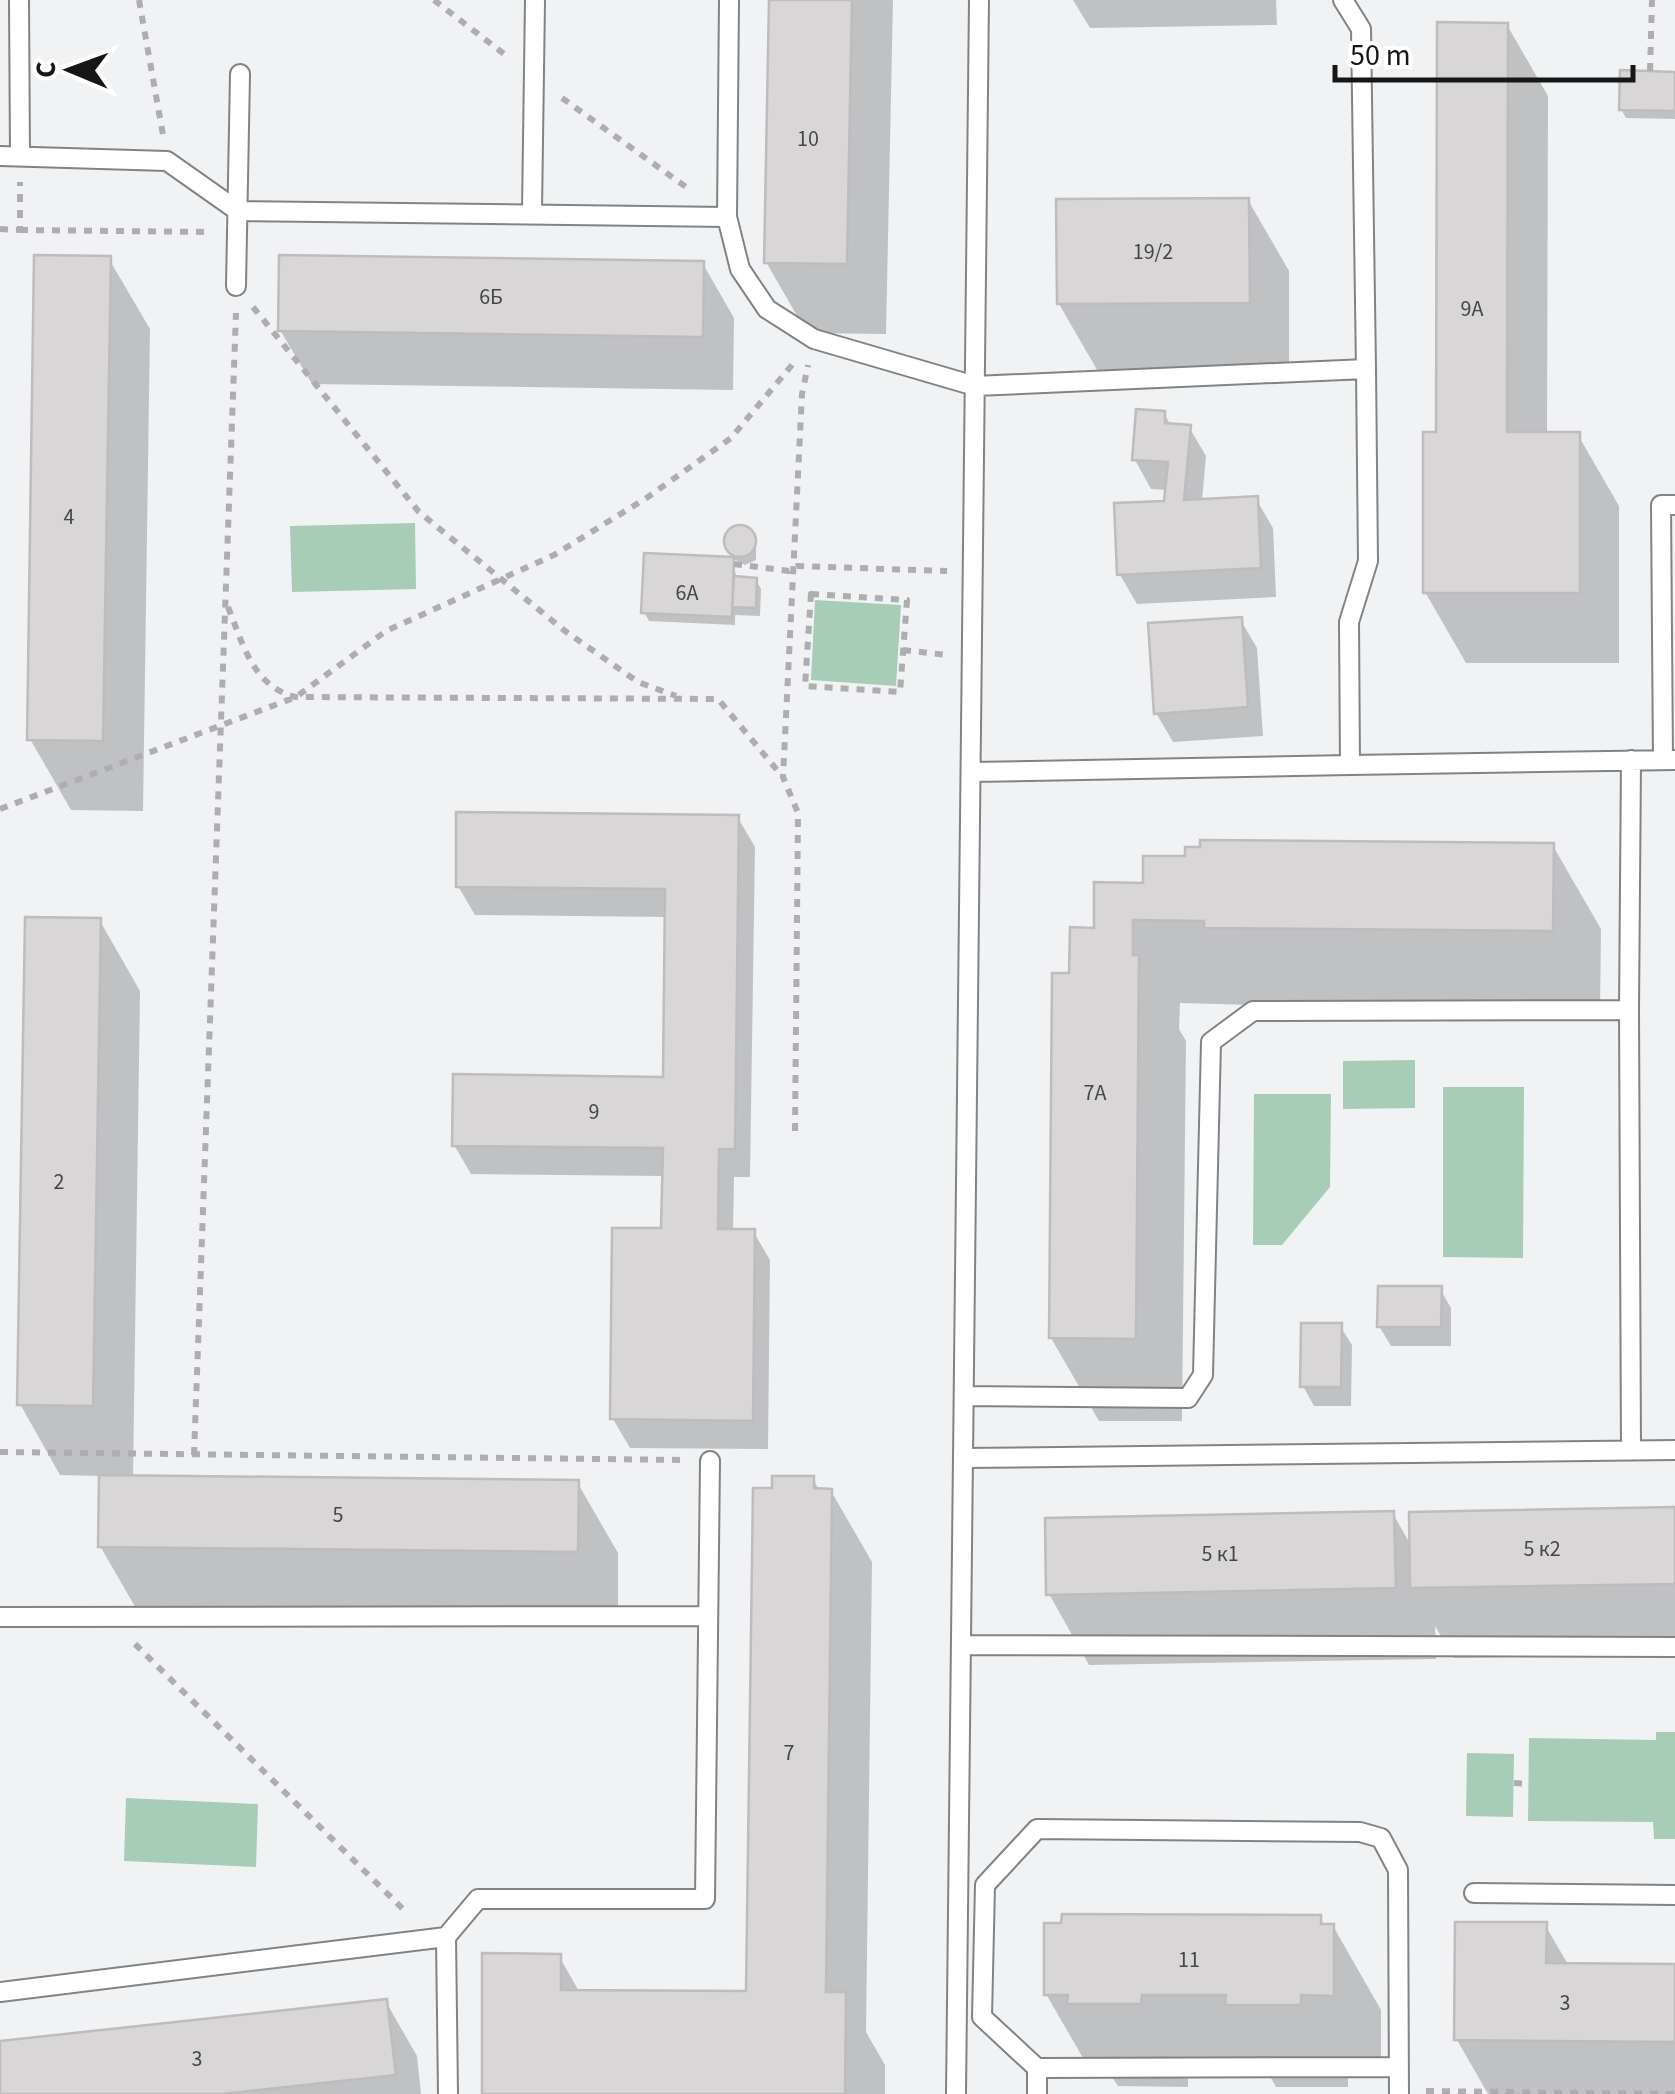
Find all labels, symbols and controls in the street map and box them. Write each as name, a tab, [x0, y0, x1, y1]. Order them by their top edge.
north arrow	[20, 20, 120, 120]
scale bar	[1335, 20, 1632, 82]
text: 50 m	[1350, 34, 1411, 77]
text: С	[26, 61, 66, 78]
house number: 10	[797, 123, 819, 155]
house number: 19/2	[1133, 236, 1173, 268]
house number: 6Б	[479, 281, 503, 313]
house number: 9А	[1461, 293, 1483, 325]
house number: 4	[64, 501, 75, 533]
house number: 6А	[676, 577, 698, 609]
house number: 7А	[1084, 1077, 1106, 1109]
house number: 9	[589, 1096, 599, 1128]
house number: 2	[54, 1166, 64, 1198]
house number: 5	[333, 1499, 343, 1531]
house number: 5 к2	[1523, 1533, 1561, 1565]
house number: 5 к1	[1201, 1538, 1239, 1570]
house number: 7	[784, 1737, 795, 1769]
house number: 11	[1178, 1944, 1200, 1976]
house number: 3	[1560, 1987, 1570, 2019]
house number: 3	[192, 2043, 202, 2075]

